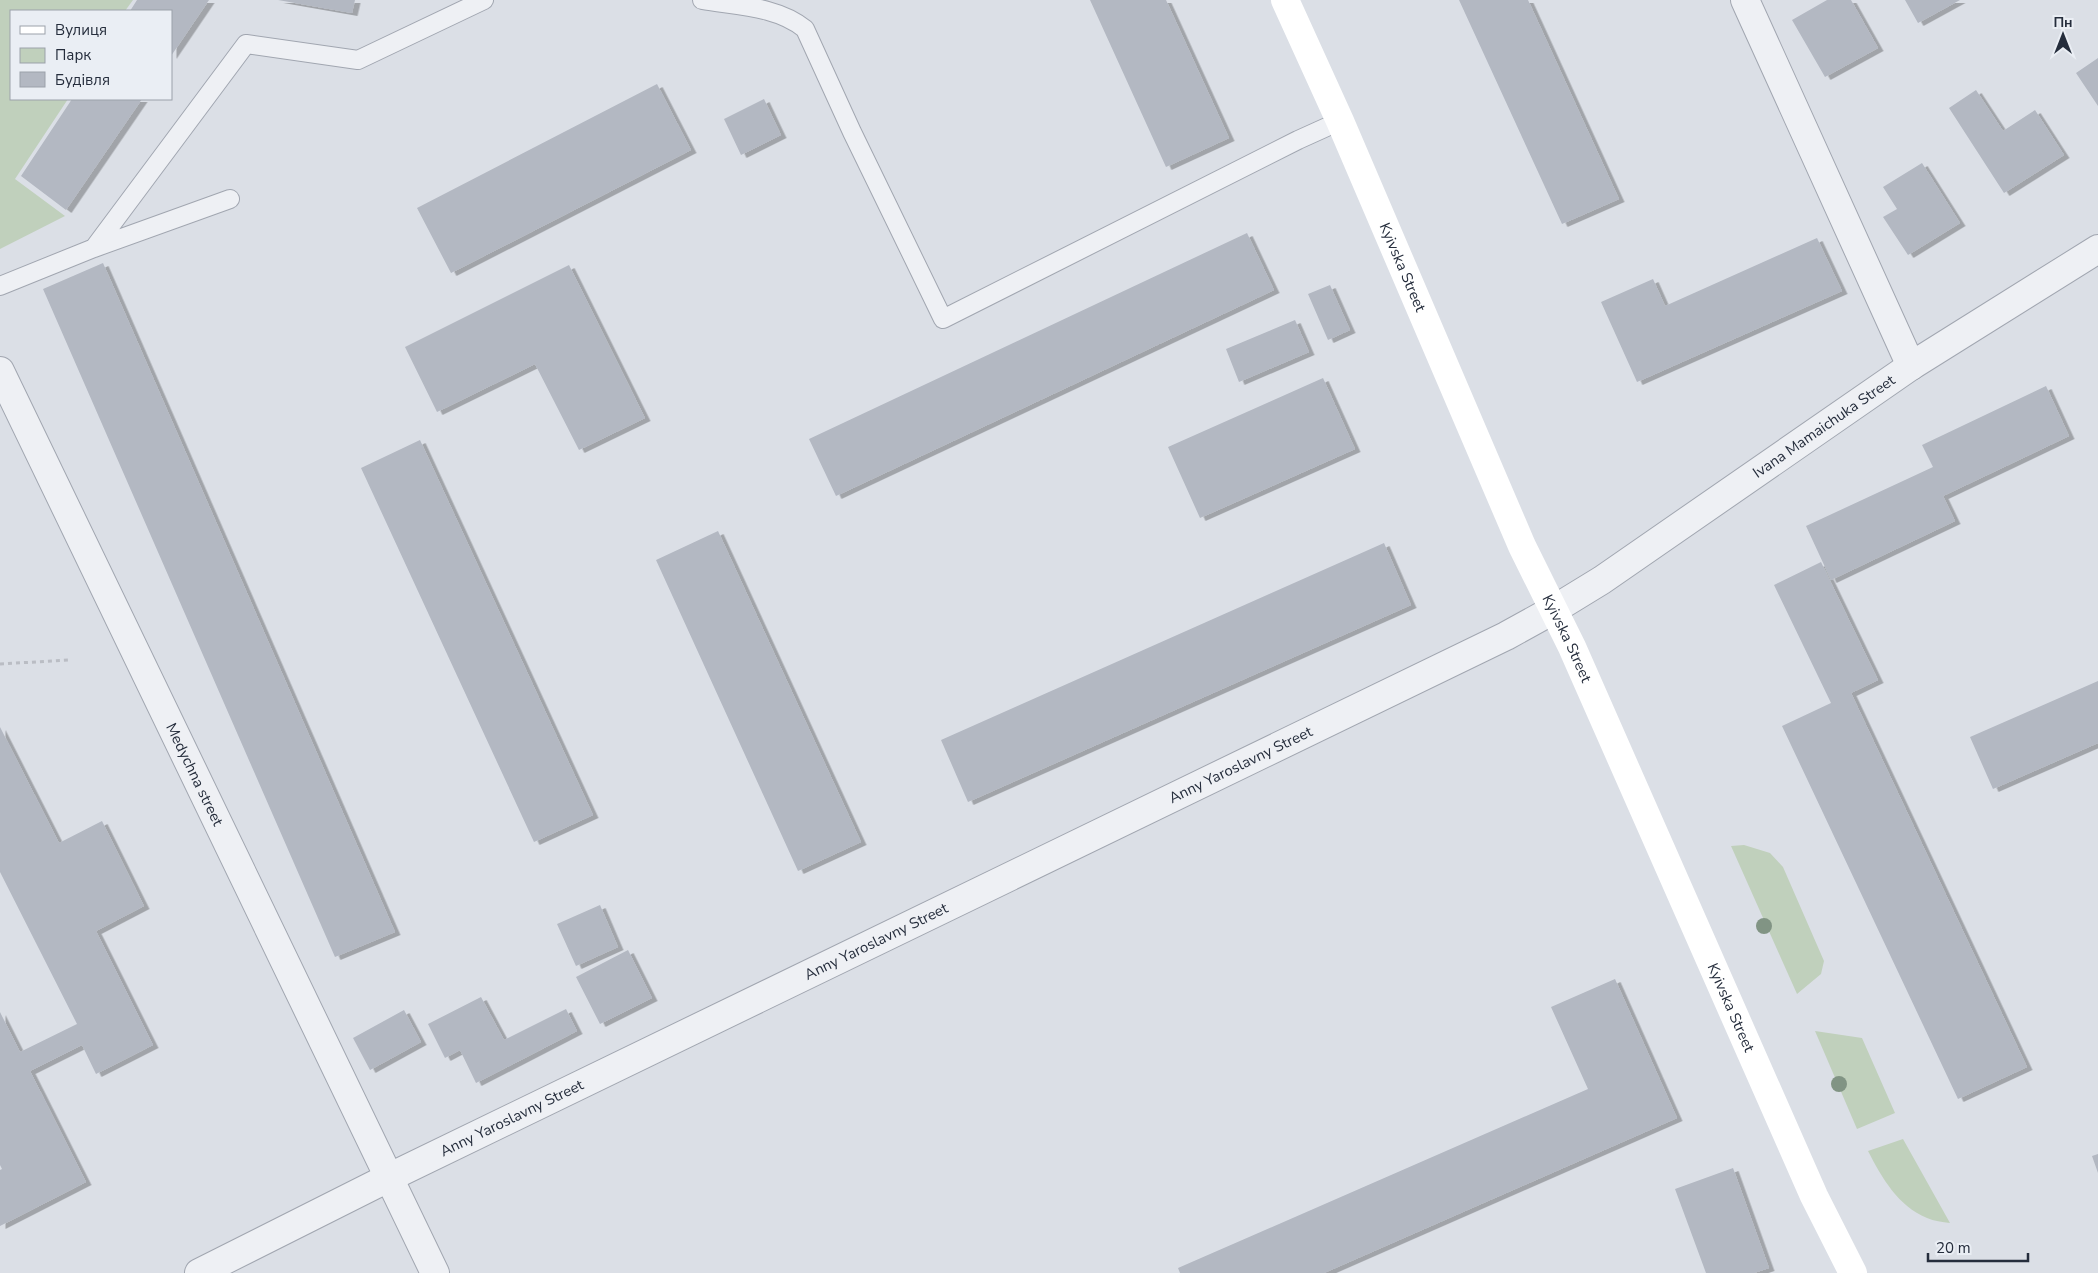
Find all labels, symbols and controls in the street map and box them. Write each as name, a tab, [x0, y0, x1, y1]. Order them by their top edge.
legend	[10, 10, 172, 100]
north arrow	[2038, 10, 2088, 60]
text: Пн	[2053, 13, 2073, 32]
text: Вулиця	[55, 20, 107, 40]
text: Парк	[55, 45, 91, 65]
text: Будівля	[55, 70, 110, 90]
street label: Kyivska Street	[1375, 220, 1431, 316]
street label: Ivana Mamaichuka Street	[1749, 370, 1900, 483]
street label: Kyivska Street	[1538, 591, 1597, 686]
street label: Medychna street	[161, 720, 228, 830]
street label: Anny Yaroslavny Street	[1165, 721, 1316, 808]
street label: Anny Yaroslavny Street	[801, 898, 952, 985]
street label: Kyivska Street	[1703, 960, 1760, 1056]
street label: Anny Yaroslavny Street	[437, 1074, 587, 1161]
scale bar	[1928, 1230, 2028, 1262]
text: 20 m	[1936, 1238, 1971, 1258]

